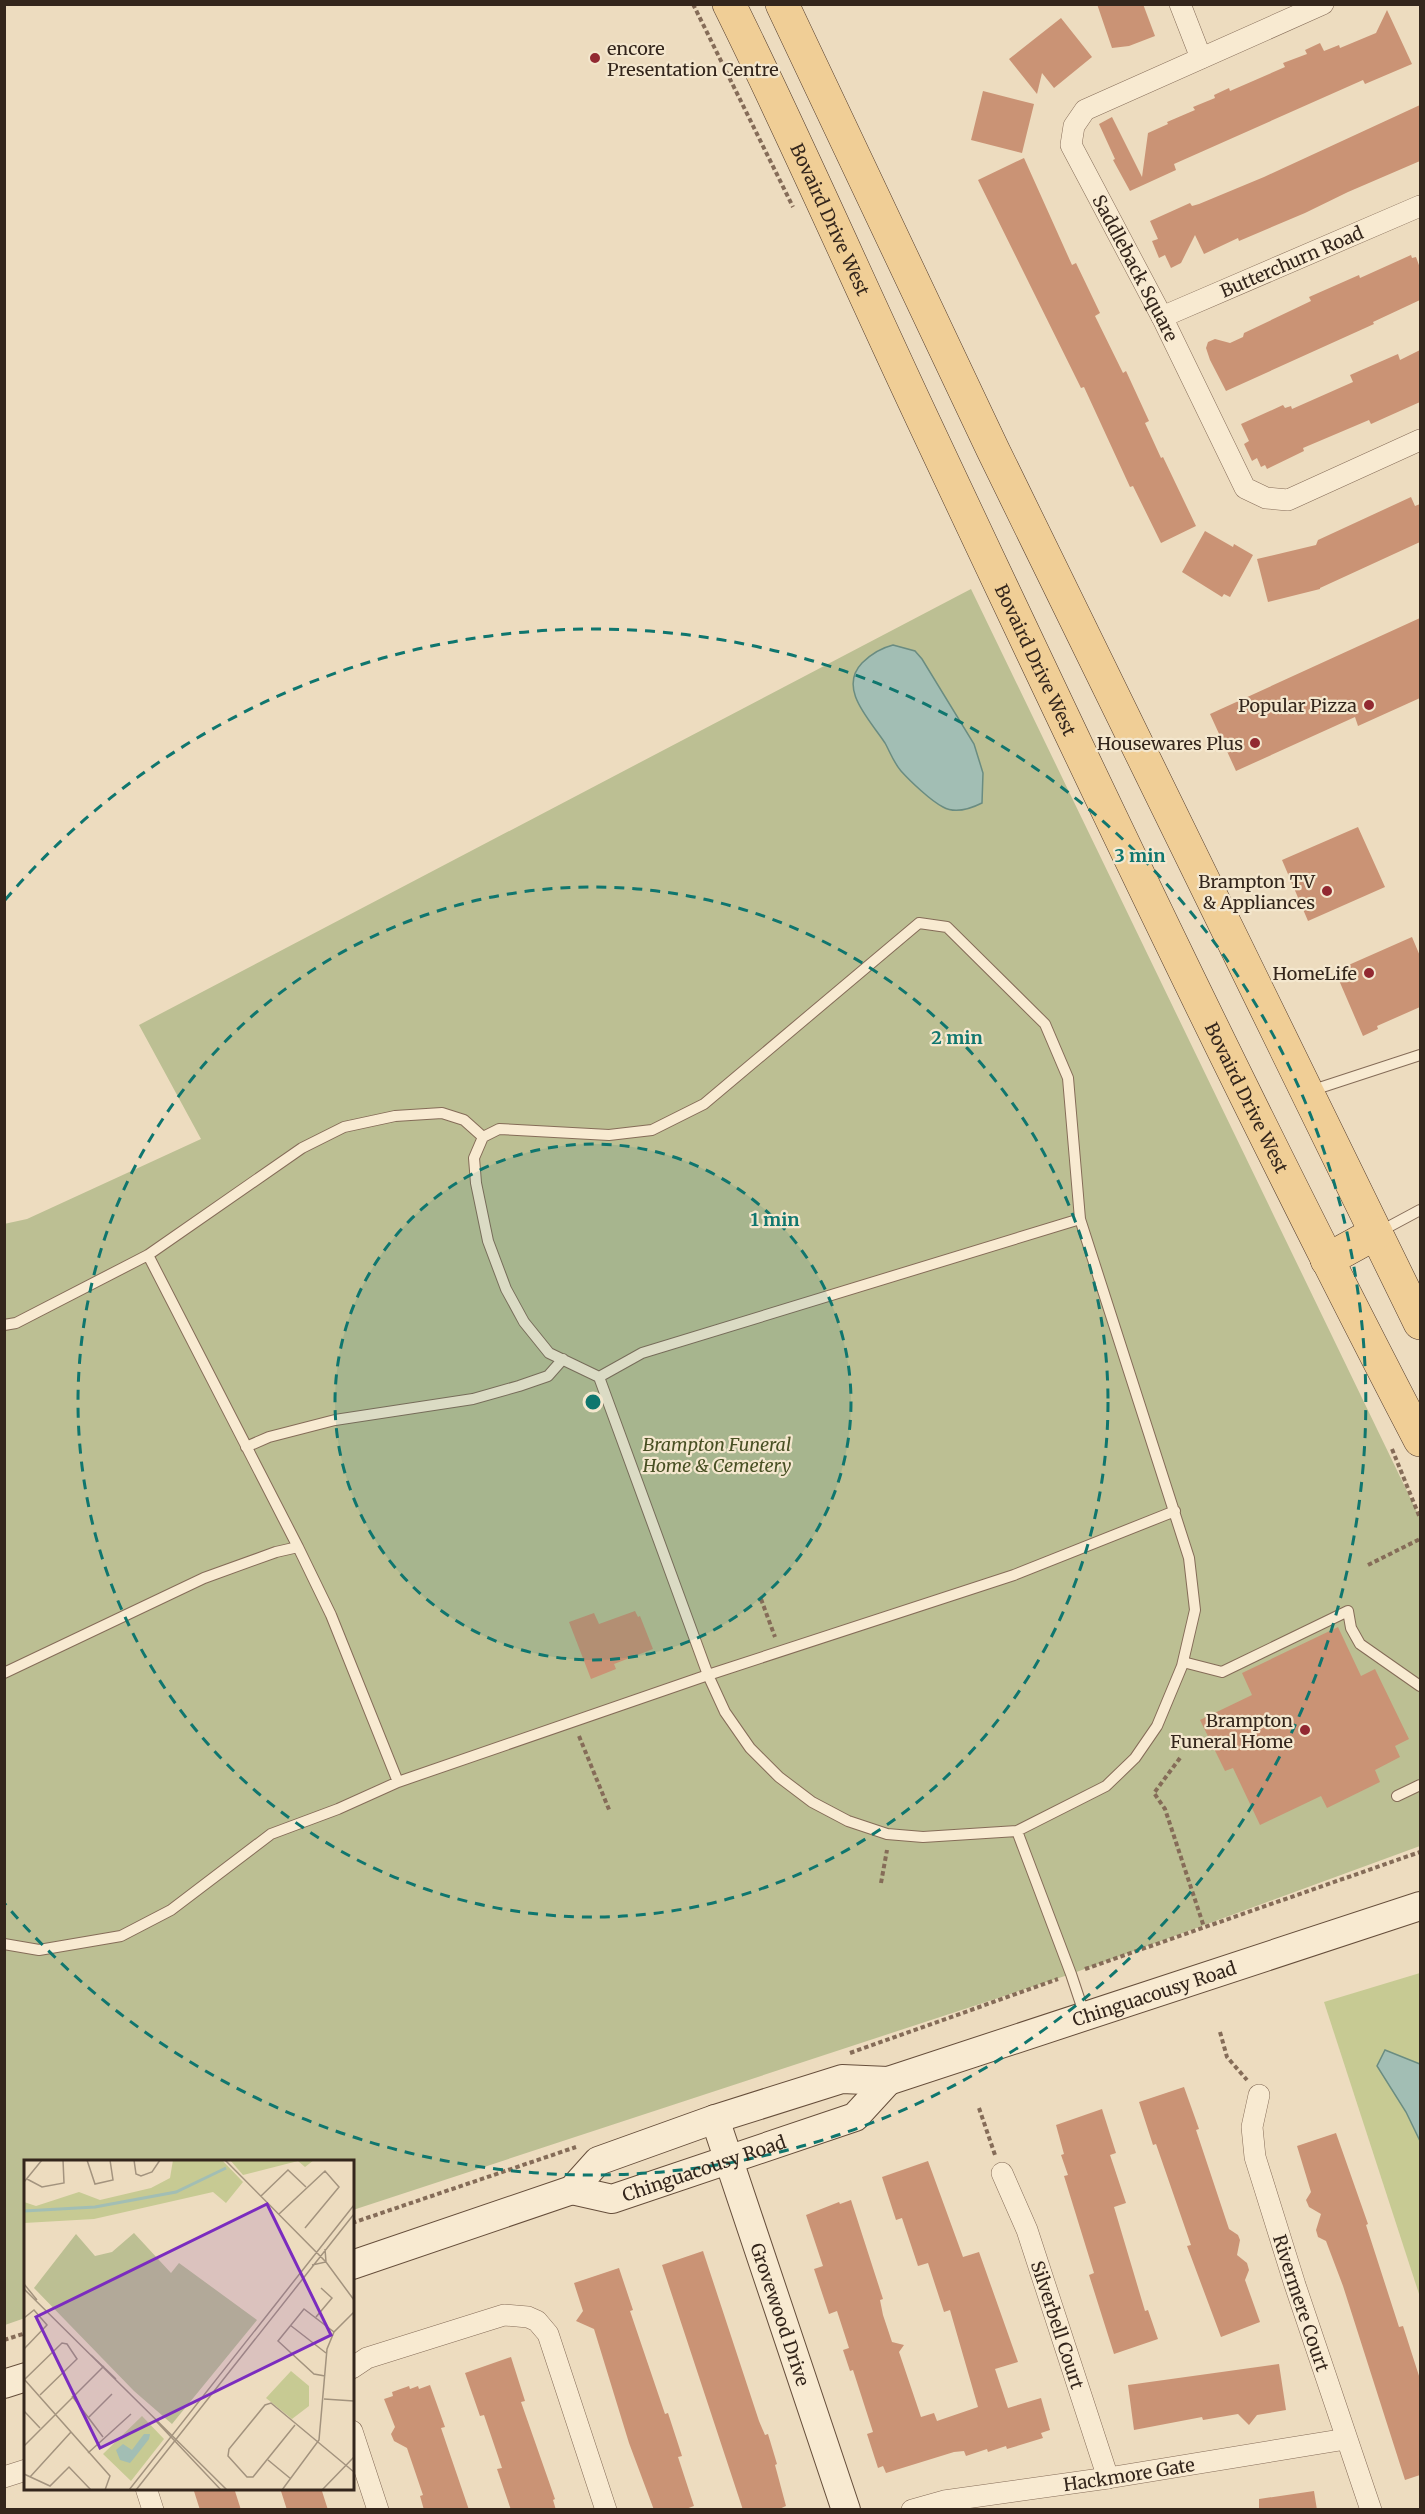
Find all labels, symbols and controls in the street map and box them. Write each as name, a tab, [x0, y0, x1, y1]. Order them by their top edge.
place label: encore Presentation Centre	[607, 37, 779, 81]
marker: encore Presentation Centre	[588, 51, 602, 65]
street label: Bovaird Drive West	[786, 139, 875, 299]
street label: Saddleback Square	[1088, 191, 1183, 345]
street label: Butterchurn Road	[1216, 220, 1367, 302]
street label: Bovaird Drive West	[990, 580, 1082, 739]
place label: Popular Pizza	[1238, 694, 1357, 717]
marker: Popular Pizza	[1362, 698, 1376, 712]
place label: Housewares Plus	[1097, 732, 1243, 755]
marker: Housewares Plus	[1248, 736, 1262, 750]
text: 3 min	[1115, 844, 1165, 867]
place label: Brampton TV & Appliances	[1198, 870, 1316, 914]
marker: Brampton TV & Appliances	[1320, 884, 1334, 898]
place label: HomeLife	[1273, 962, 1357, 985]
marker: HomeLife	[1362, 966, 1376, 980]
street label: Bovaird Drive West	[1200, 1018, 1294, 1177]
text: 2 min	[931, 1026, 983, 1049]
text: 1 min	[750, 1208, 800, 1231]
centre of rings	[583, 1392, 603, 1412]
park label: Brampton Funeral Home & Cemetery	[642, 1433, 791, 1477]
place label: Brampton Funeral Home	[1170, 1709, 1293, 1753]
marker: Brampton Funeral Home	[1298, 1723, 1312, 1737]
street label: Chinguacousy Road	[1069, 1956, 1239, 2031]
street label: Chinguacousy Road	[619, 2130, 789, 2206]
inset map	[24, 2160, 354, 2490]
street label: Rivermere Court	[1268, 2232, 1335, 2374]
street label: Grovewood Drive	[746, 2240, 815, 2389]
street label: Silverbell Court	[1026, 2258, 1090, 2392]
street label: Hackmore Gate	[1062, 2453, 1196, 2496]

